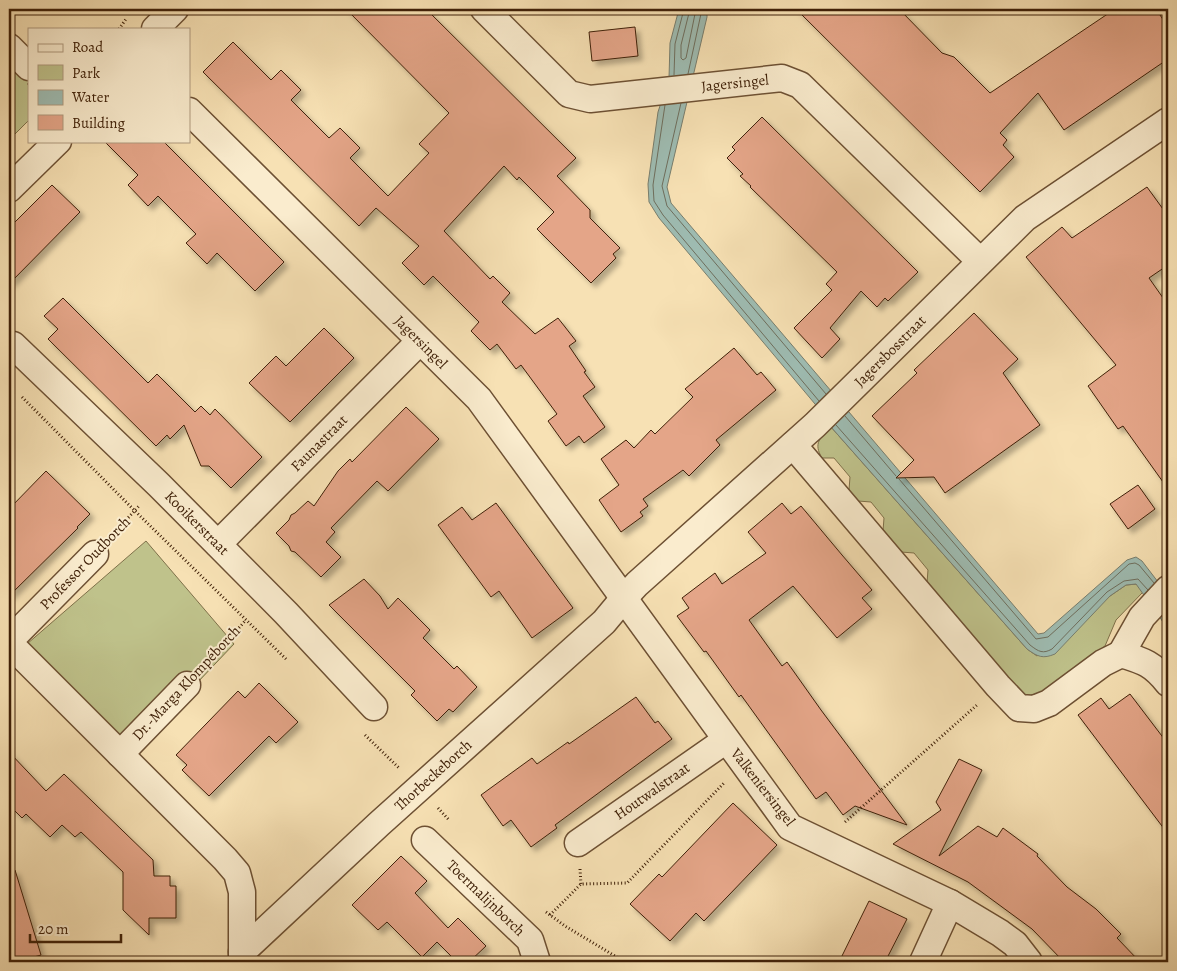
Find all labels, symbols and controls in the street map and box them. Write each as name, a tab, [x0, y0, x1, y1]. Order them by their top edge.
legend	[28, 28, 190, 142]
text: Road	[72, 37, 104, 57]
text: Park	[72, 63, 101, 83]
street label: Jagersingel	[700, 69, 770, 96]
text: Water	[71, 87, 109, 107]
text: Building	[72, 113, 125, 133]
street label: Jagersingel	[390, 311, 452, 373]
street label: Jagersbosstraat	[850, 311, 930, 391]
street label: Faunastraat	[286, 410, 352, 476]
street label: Kooikerstraat	[160, 486, 234, 560]
street label: Professor Oudborch	[35, 512, 135, 614]
street label: Dr.-Marga Klompéborch	[127, 621, 245, 745]
street label: Thorbeckeborch	[390, 735, 476, 815]
street label: Valkeniersingel	[726, 743, 800, 830]
street label: Houtwalstraat	[610, 758, 694, 824]
street label: Toermalijnborch	[443, 856, 529, 940]
scale bar	[30, 911, 121, 943]
text: 20 m	[38, 919, 69, 939]

